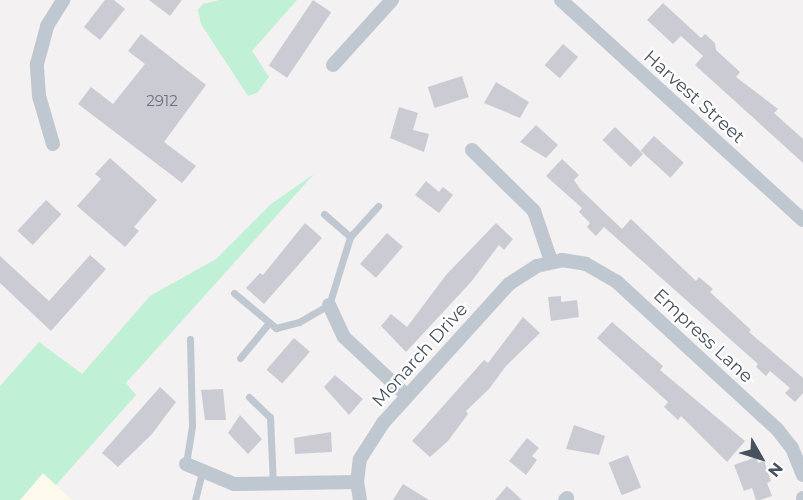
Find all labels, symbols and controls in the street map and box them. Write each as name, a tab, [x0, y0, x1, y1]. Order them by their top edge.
street label: Harvest Street	[639, 46, 749, 148]
house number: 2912	[146, 92, 178, 110]
street label: Empress Lane	[649, 285, 757, 387]
street label: Monarch Drive	[368, 299, 472, 411]
north arrow	[731, 428, 791, 488]
text: N	[764, 459, 787, 481]

